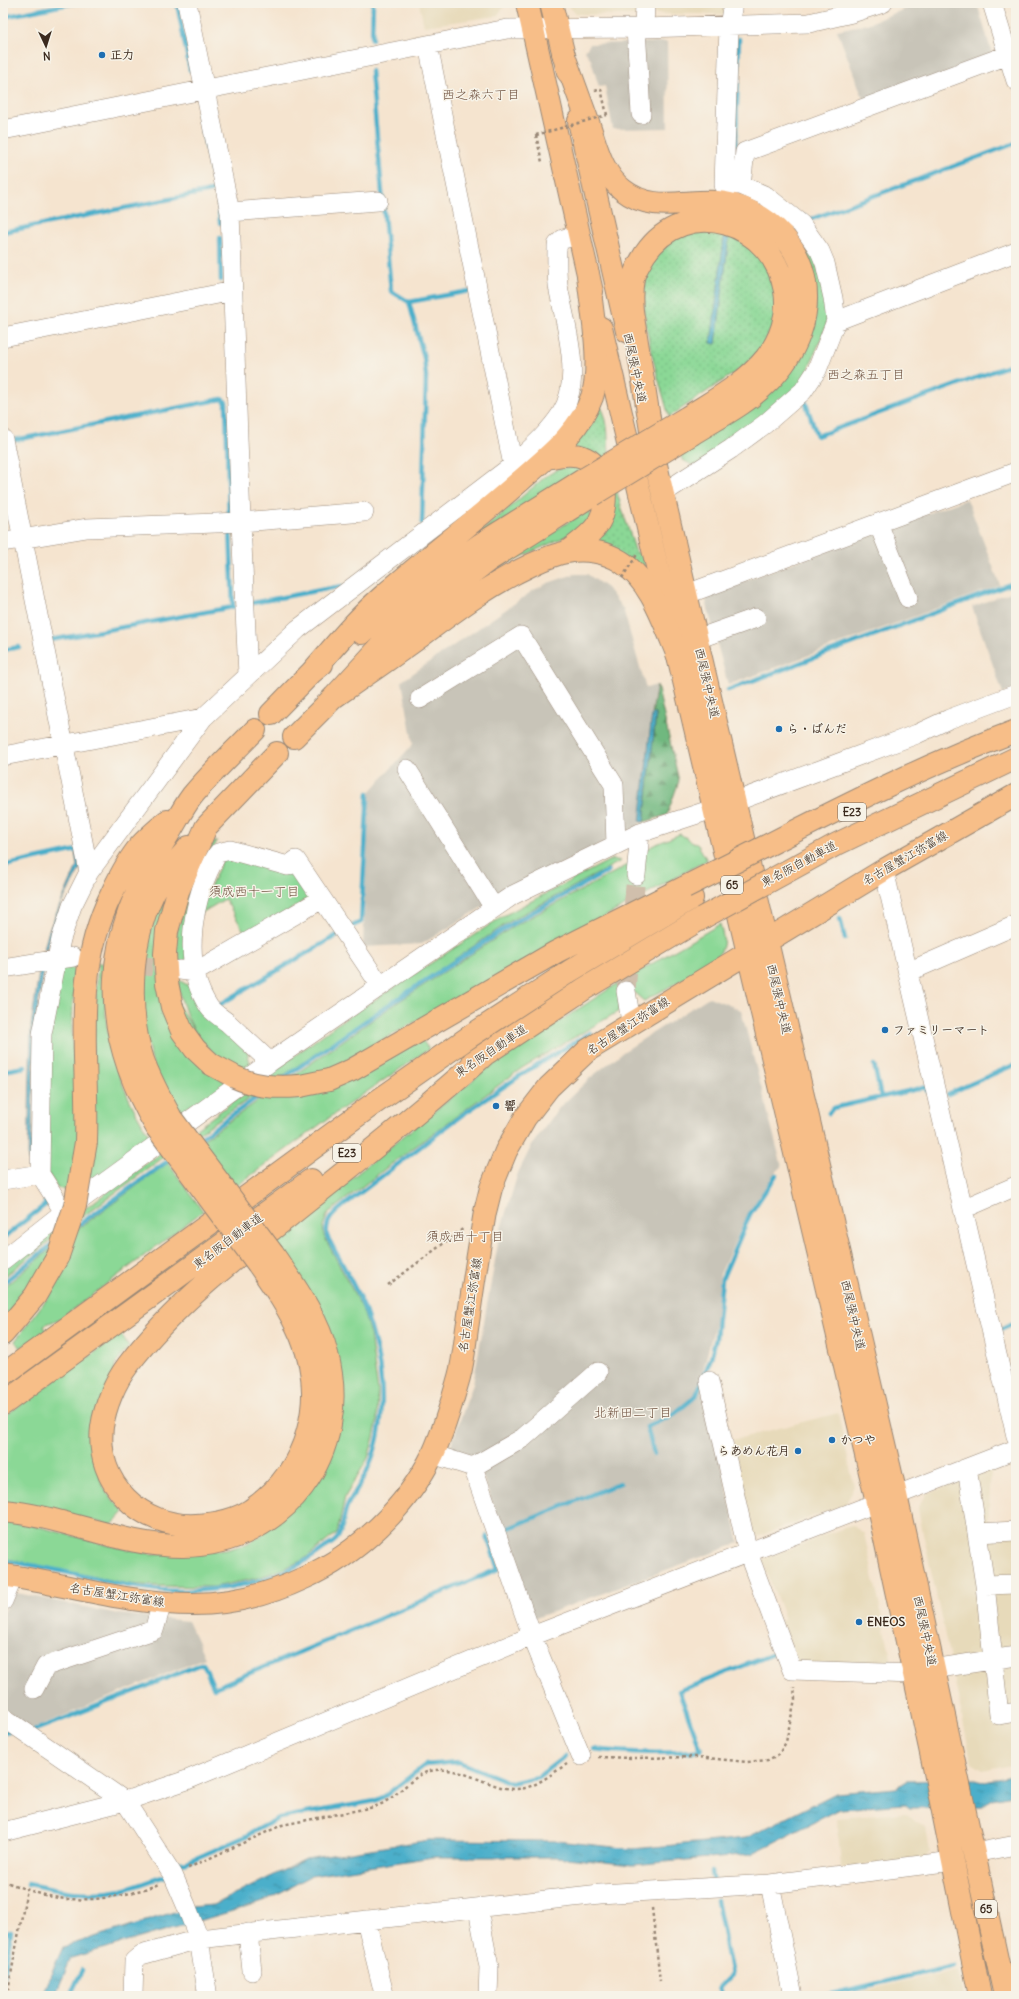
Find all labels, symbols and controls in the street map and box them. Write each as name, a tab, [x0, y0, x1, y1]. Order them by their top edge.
north arrow	[26, 26, 66, 66]
place label: 正力	[110, 47, 134, 62]
text: N	[42, 49, 51, 63]
marker: 正力	[97, 50, 107, 60]
district label: 西之森六丁目	[442, 86, 520, 103]
street label: 西尾張中央道	[621, 331, 650, 405]
district label: 西之森五丁目	[827, 366, 905, 383]
street label: 西尾張中央道	[692, 646, 723, 720]
place label: ら・ばんだ	[787, 721, 847, 736]
marker: ら・ばんだ	[774, 724, 784, 734]
road number: E23	[838, 803, 866, 821]
street label: 名古屋蟹江弥富線	[859, 827, 950, 888]
street label: 東名阪自動車道	[758, 837, 839, 890]
road number: 65	[721, 876, 743, 894]
district label: 須成西十一丁目	[208, 883, 300, 900]
street label: 西尾張中央道	[764, 962, 795, 1036]
street label: 名古屋蟹江弥富線	[583, 993, 672, 1058]
street label: 東名阪自動車道	[452, 1021, 530, 1080]
place label: ファミリーマート	[893, 1022, 989, 1037]
marker: ファミリーマート	[880, 1025, 890, 1035]
place label: 響	[504, 1098, 516, 1113]
marker: 響	[491, 1101, 501, 1111]
road number: E23	[333, 1144, 361, 1162]
street label: 東名阪自動車道	[190, 1209, 266, 1272]
district label: 須成西十丁目	[426, 1228, 504, 1245]
street label: 名古屋蟹江弥富線	[455, 1256, 484, 1354]
street label: 西尾張中央道	[838, 1278, 869, 1352]
district label: 北新田二丁目	[594, 1404, 672, 1421]
place label: かつや	[840, 1432, 876, 1447]
marker: かつや	[827, 1435, 837, 1445]
place label: らあめん花月	[718, 1443, 790, 1458]
marker: らあめん花月	[793, 1446, 803, 1456]
street label: 名古屋蟹江弥富線	[68, 1580, 166, 1609]
street label: 西尾張中央道	[911, 1594, 940, 1668]
place label: ENEOS	[867, 1614, 906, 1629]
marker: ENEOS	[854, 1617, 864, 1627]
road number: 65	[975, 1900, 997, 1918]

